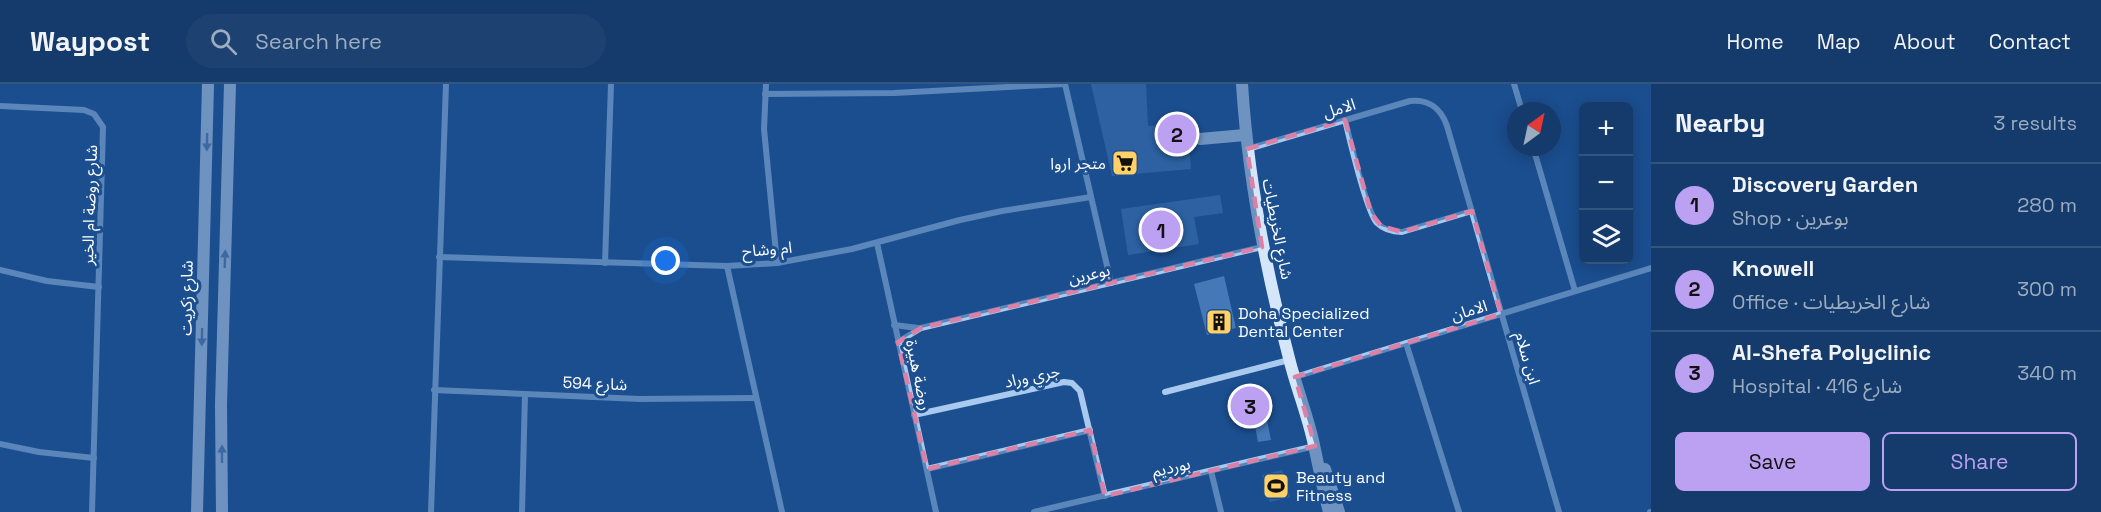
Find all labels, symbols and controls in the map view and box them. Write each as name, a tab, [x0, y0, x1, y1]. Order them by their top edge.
search box	[186, 14, 606, 68]
text: Waypost	[30, 23, 150, 59]
icon: search	[207, 25, 240, 58]
text: Search here	[255, 27, 382, 55]
text: Home	[1726, 28, 1784, 55]
text: Map	[1817, 28, 1861, 55]
text: About	[1894, 28, 1956, 55]
text: Contact	[1989, 28, 2071, 55]
street label: الامل	[1320, 94, 1358, 123]
north arrow	[1507, 102, 1561, 156]
map controls	[1579, 102, 1633, 264]
button: +	[1579, 102, 1633, 156]
text: Nearby	[1675, 106, 1765, 140]
text: 3 results	[1993, 110, 2077, 136]
pin: 2	[1158, 112, 1196, 156]
one-way arrow	[202, 133, 212, 152]
street label: شارع روضة ام الخير	[77, 144, 104, 267]
supermarket icon: متجر اروا	[1110, 148, 1140, 178]
place label: متجر اروا	[1050, 153, 1106, 174]
button: −	[1579, 156, 1633, 210]
text: Discovery Garden	[1732, 170, 1918, 198]
street label: شارع الخريطيات	[1256, 177, 1298, 282]
text: 1	[1690, 192, 1699, 218]
text: 280 m	[2017, 192, 2077, 218]
text: Shop · بوعرين	[1732, 205, 1849, 231]
pin: 1	[1142, 208, 1180, 252]
button: layers	[1579, 210, 1633, 264]
street label: ام وشاح	[741, 237, 793, 264]
your location	[651, 246, 680, 275]
one-way arrow	[220, 249, 230, 268]
text: Knowell	[1732, 254, 1814, 282]
street label: شارع زكريت	[175, 260, 200, 336]
street label: بوعرين	[1066, 260, 1112, 289]
text: 2	[1689, 276, 1700, 302]
text: 300 m	[2017, 276, 2077, 302]
text: Office · شارع الخريطيات	[1732, 289, 1930, 315]
street label: الامان	[1448, 295, 1490, 326]
place label: Doha Specialized Dental Center	[1238, 303, 1370, 342]
building icon: Doha Specialized Dental Center	[1204, 307, 1234, 337]
one-way arrow	[197, 328, 207, 347]
street label: ابن سلام	[1508, 329, 1545, 387]
street label: روضة هبيرة	[901, 338, 936, 413]
text: Al-Shefa Polyclinic	[1732, 338, 1931, 366]
street label: جري وراد	[1002, 360, 1062, 394]
text: 3	[1688, 360, 1701, 386]
text: 340 m	[2017, 360, 2077, 386]
street label: شارع 594	[562, 372, 628, 397]
text: Hospital · شارع 416	[1732, 373, 1902, 399]
pin: 3	[1230, 384, 1270, 428]
button: Save	[1675, 432, 1870, 491]
button: Share	[1882, 432, 2077, 491]
one-way arrow	[217, 444, 227, 463]
street label: بورديم	[1150, 453, 1193, 484]
place label: Beauty and Fitness	[1296, 467, 1385, 506]
sports icon: Beauty and Fitness	[1261, 471, 1291, 501]

